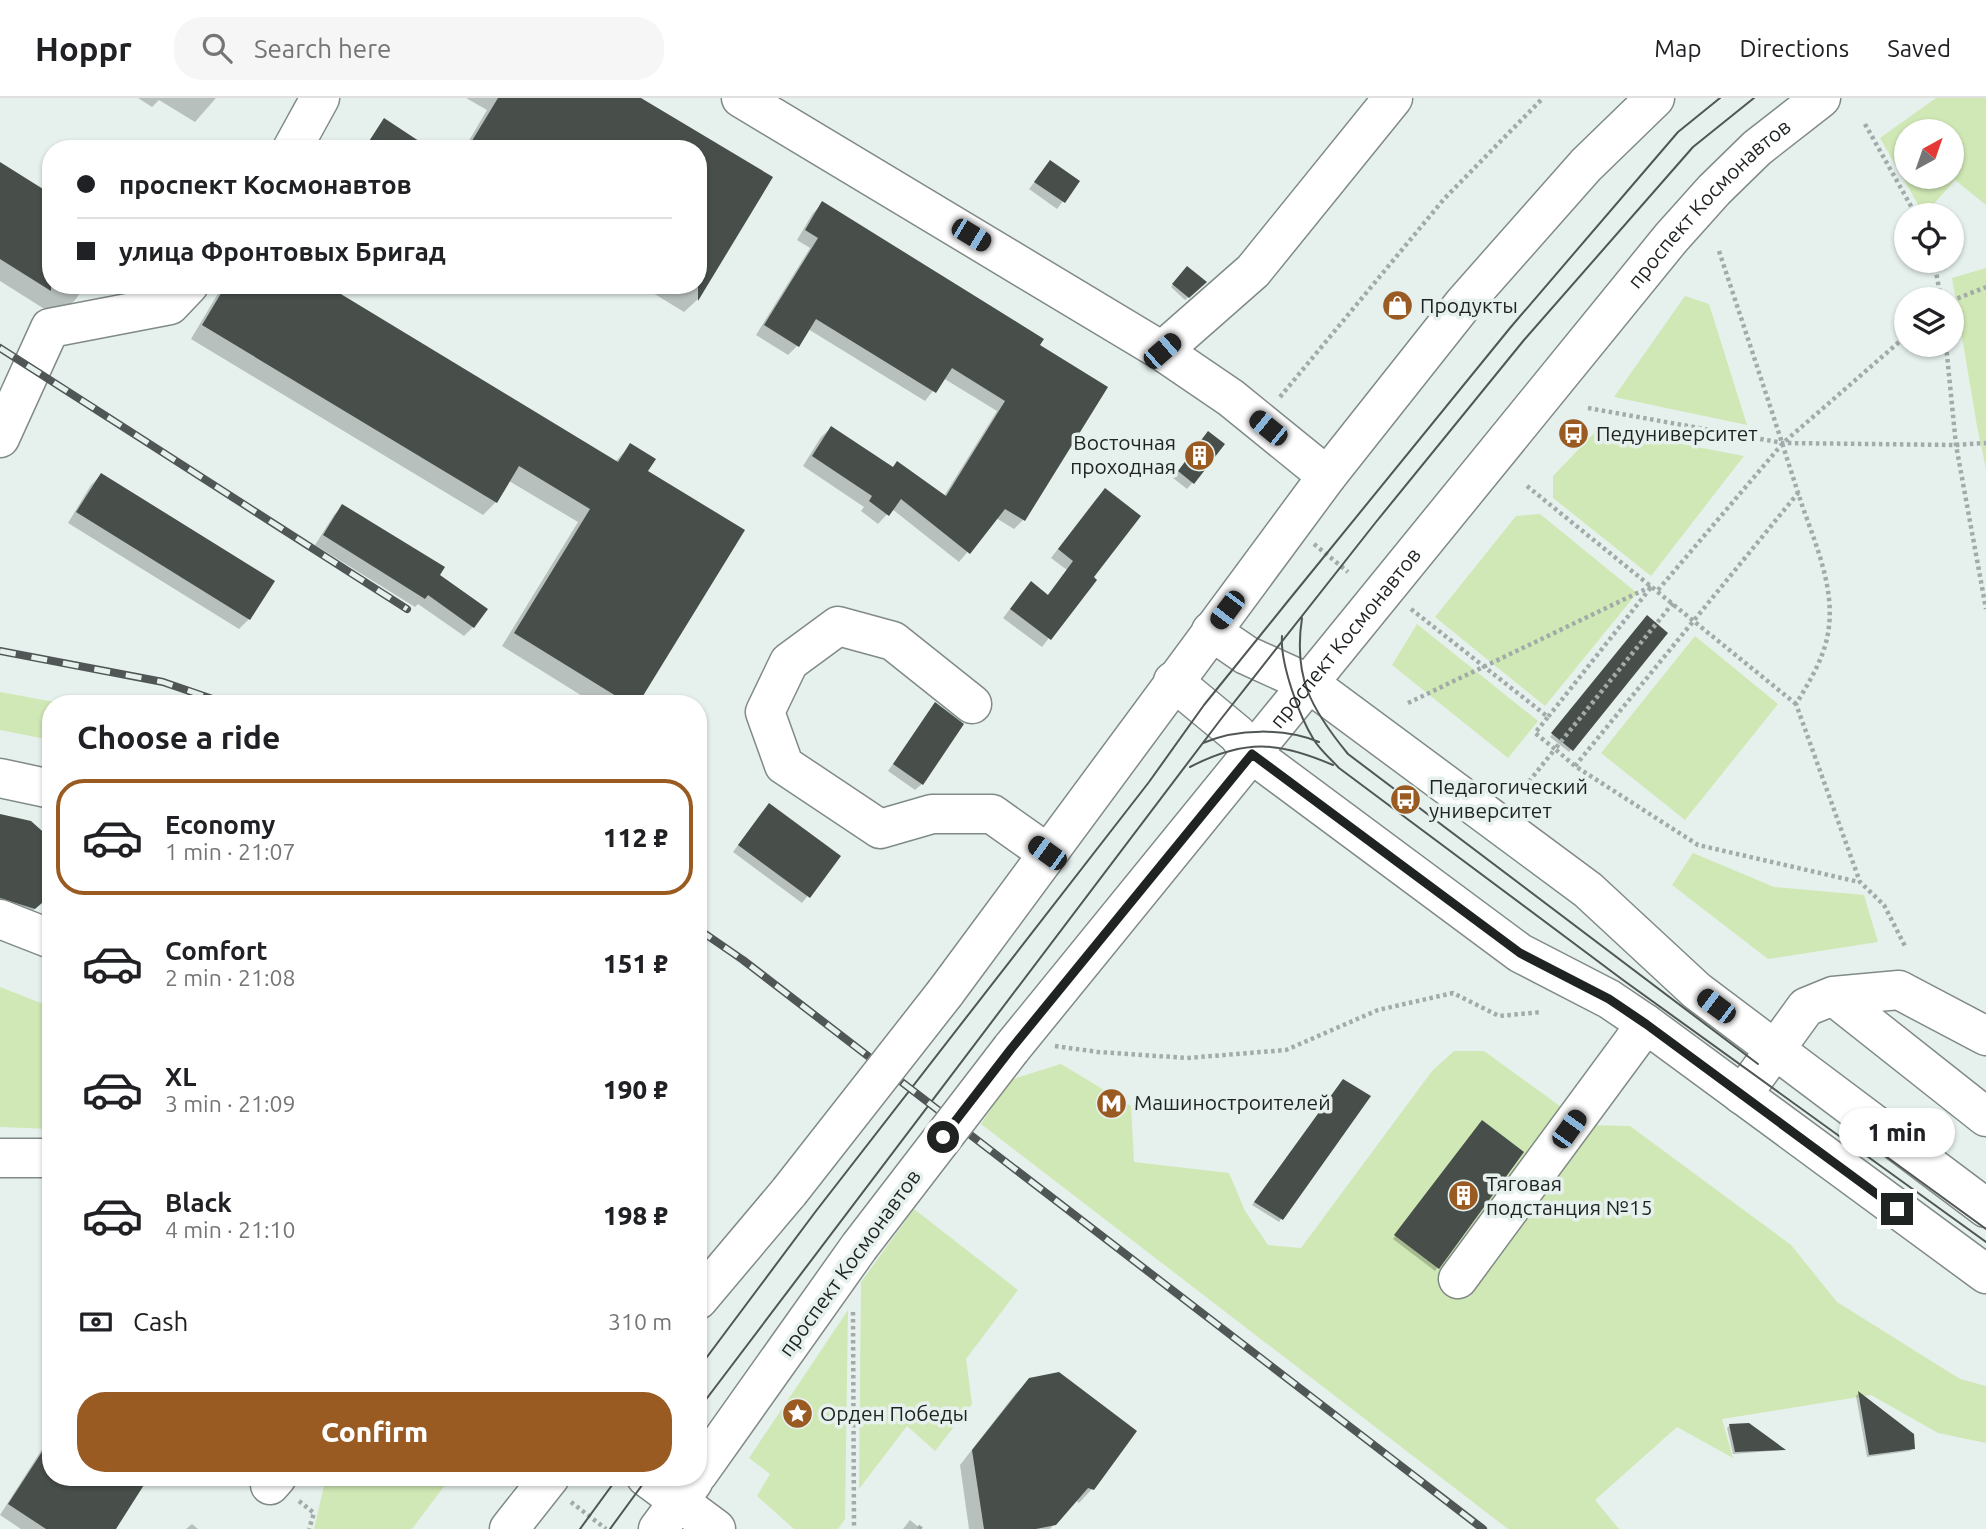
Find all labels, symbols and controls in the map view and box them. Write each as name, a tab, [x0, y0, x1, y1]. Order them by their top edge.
search box	[174, 17, 664, 80]
icon: search	[198, 29, 236, 67]
text: Hoppr	[35, 30, 132, 67]
text: Search here	[254, 34, 391, 63]
text: Map	[1654, 35, 1701, 62]
text: Directions	[1739, 35, 1849, 62]
text: Saved	[1887, 35, 1951, 62]
street label: проспект Космонавтов	[1622, 114, 1795, 292]
north arrow	[1894, 119, 1964, 189]
map controls	[1894, 119, 1964, 357]
text: проспект Космонавтов	[119, 170, 412, 199]
button: locate	[1894, 203, 1964, 273]
car	[948, 215, 995, 255]
text: улица Фронтовых Бригад	[119, 237, 446, 266]
button: layers	[1894, 287, 1964, 357]
shop icon: Продукты	[1380, 289, 1414, 323]
place label: Продукты	[1420, 293, 1518, 317]
car	[1140, 329, 1185, 373]
car	[1246, 407, 1291, 449]
bus stop icon: Педуниверситет	[1556, 417, 1590, 451]
place label: Педуниверситет	[1596, 421, 1758, 445]
place label: Восточная проходная	[1070, 430, 1176, 478]
building icon: Восточная проходная	[1182, 438, 1216, 472]
street label: проспект Космонавтов	[1264, 542, 1425, 732]
car	[1206, 587, 1249, 633]
text: Choose a ride	[77, 719, 280, 755]
place label: Педагогический университет	[1429, 774, 1588, 822]
bus stop icon: Педагогический университет	[1389, 782, 1423, 816]
icon: car	[81, 806, 144, 869]
text: Economy	[165, 810, 275, 839]
text: 112 ₽	[603, 823, 668, 852]
car	[1024, 832, 1071, 874]
text: 1 min · 21:07	[165, 839, 296, 864]
icon: car	[81, 932, 144, 995]
text: Comfort	[165, 936, 268, 965]
text: 151 ₽	[603, 949, 668, 978]
text: 2 min · 21:08	[165, 965, 296, 990]
car	[1693, 985, 1740, 1027]
icon: car	[81, 1058, 144, 1121]
text: XL	[165, 1062, 196, 1091]
text: 190 ₽	[603, 1075, 668, 1104]
metro station icon: Машиностроителей	[1094, 1086, 1128, 1120]
place label: Машиностроителей	[1134, 1090, 1331, 1114]
text: 3 min · 21:09	[165, 1091, 296, 1116]
car	[1549, 1106, 1590, 1152]
callout: 1 min	[1839, 1108, 1955, 1156]
text: 1 min	[1868, 1120, 1926, 1145]
route start	[927, 1121, 959, 1153]
street label: проспект Космонавтов	[773, 1164, 925, 1360]
place label: Тяговая подстанция №15	[1486, 1171, 1653, 1219]
building icon: Тяговая подстанция №15	[1446, 1179, 1480, 1213]
icon: car	[81, 1184, 144, 1247]
text: Black	[165, 1188, 232, 1217]
route end	[1881, 1193, 1913, 1225]
text: 198 ₽	[603, 1201, 668, 1230]
text: 4 min · 21:10	[165, 1217, 296, 1242]
icon: cash	[77, 1303, 115, 1341]
text: Cash	[133, 1307, 188, 1336]
text: 310 m	[608, 1309, 672, 1334]
button: Confirm	[77, 1392, 672, 1472]
place icon: Орден Победы	[780, 1397, 814, 1431]
place label: Орден Победы	[820, 1401, 968, 1425]

